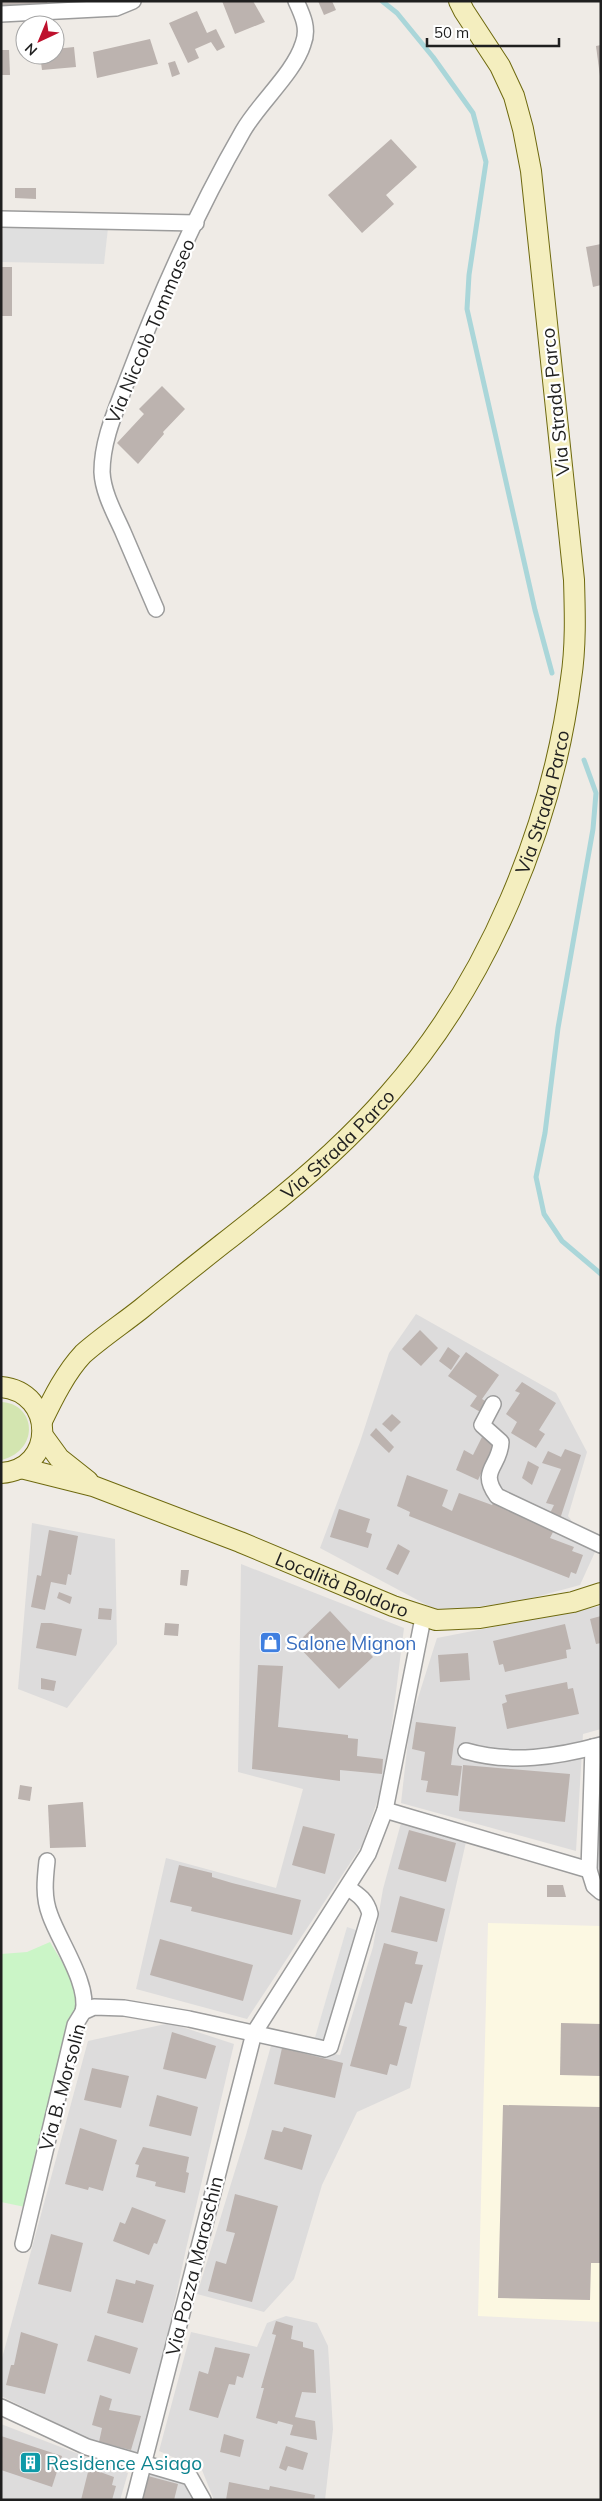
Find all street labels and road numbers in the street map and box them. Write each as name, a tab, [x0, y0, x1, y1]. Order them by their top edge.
street label: Via Niccolò Tommaseo	[100, 235, 200, 427]
street label: Via Strada Parco	[535, 327, 575, 477]
street label: Via Strada Parco	[510, 728, 574, 877]
street label: Via Strada Parco	[276, 1084, 400, 1204]
street label: Località Boldoro	[272, 1546, 412, 1622]
street label: Via B. Morsolin	[34, 2021, 90, 2153]
street label: Via Pozza Maraschin	[160, 2174, 228, 2358]

